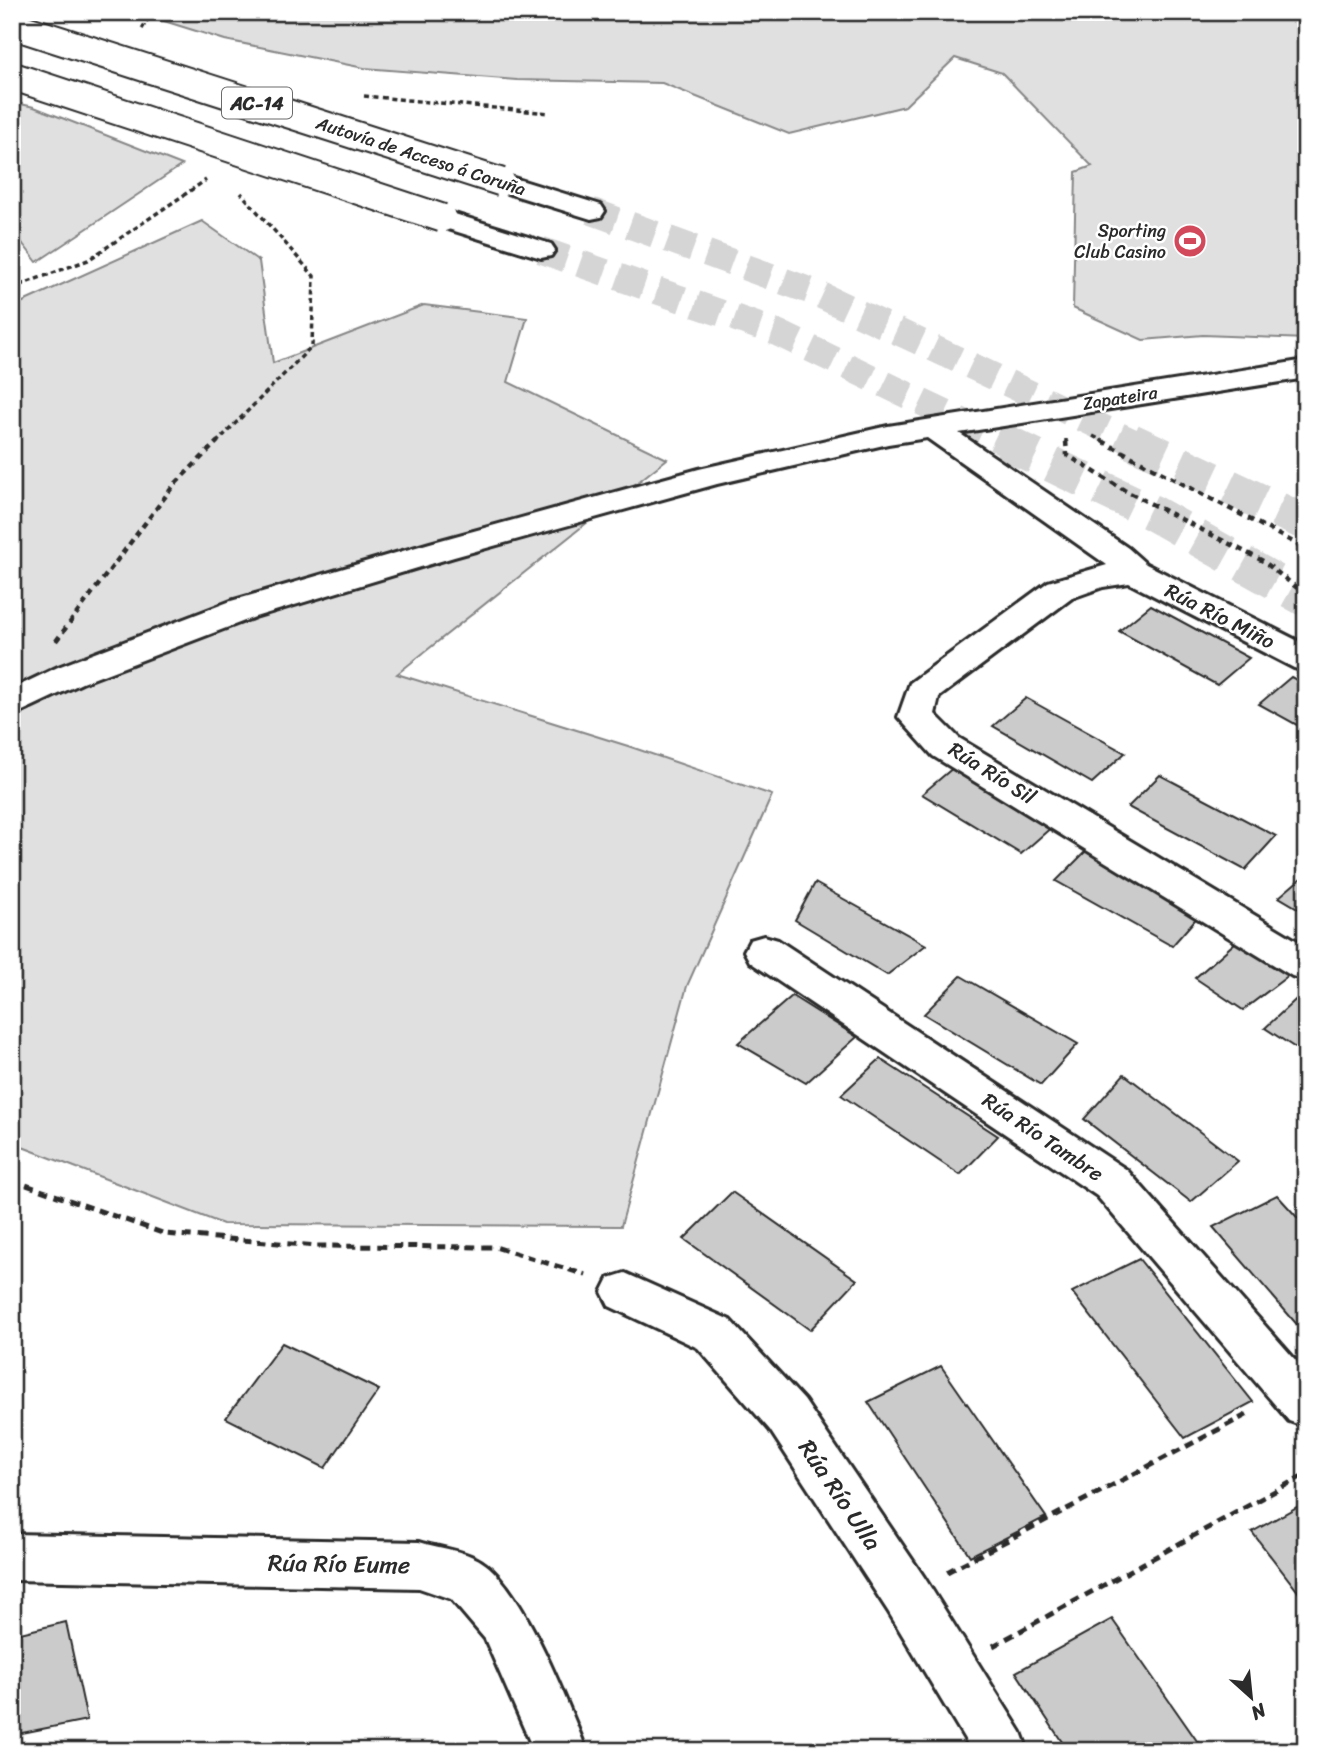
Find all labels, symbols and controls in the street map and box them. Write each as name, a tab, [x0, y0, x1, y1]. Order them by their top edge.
road number: AC-14	[222, 88, 292, 118]
street label: Autovía de Acceso á Coruña	[311, 107, 530, 205]
place label: Sporting Club Casino	[1074, 215, 1166, 268]
sports icon: Sporting Club Casino	[1171, 222, 1209, 260]
street label: Zapateira	[1080, 376, 1161, 420]
street label: Rúa Río Miño	[1158, 572, 1282, 660]
street label: Rúa Río Sil	[941, 731, 1044, 816]
street label: Rúa Río Tambre	[974, 1082, 1112, 1192]
street label: Rúa Río Ulla	[787, 1431, 893, 1559]
street label: Rúa Río Eume	[267, 1542, 411, 1586]
north arrow	[1216, 1662, 1286, 1732]
text: N	[1244, 1694, 1273, 1730]

